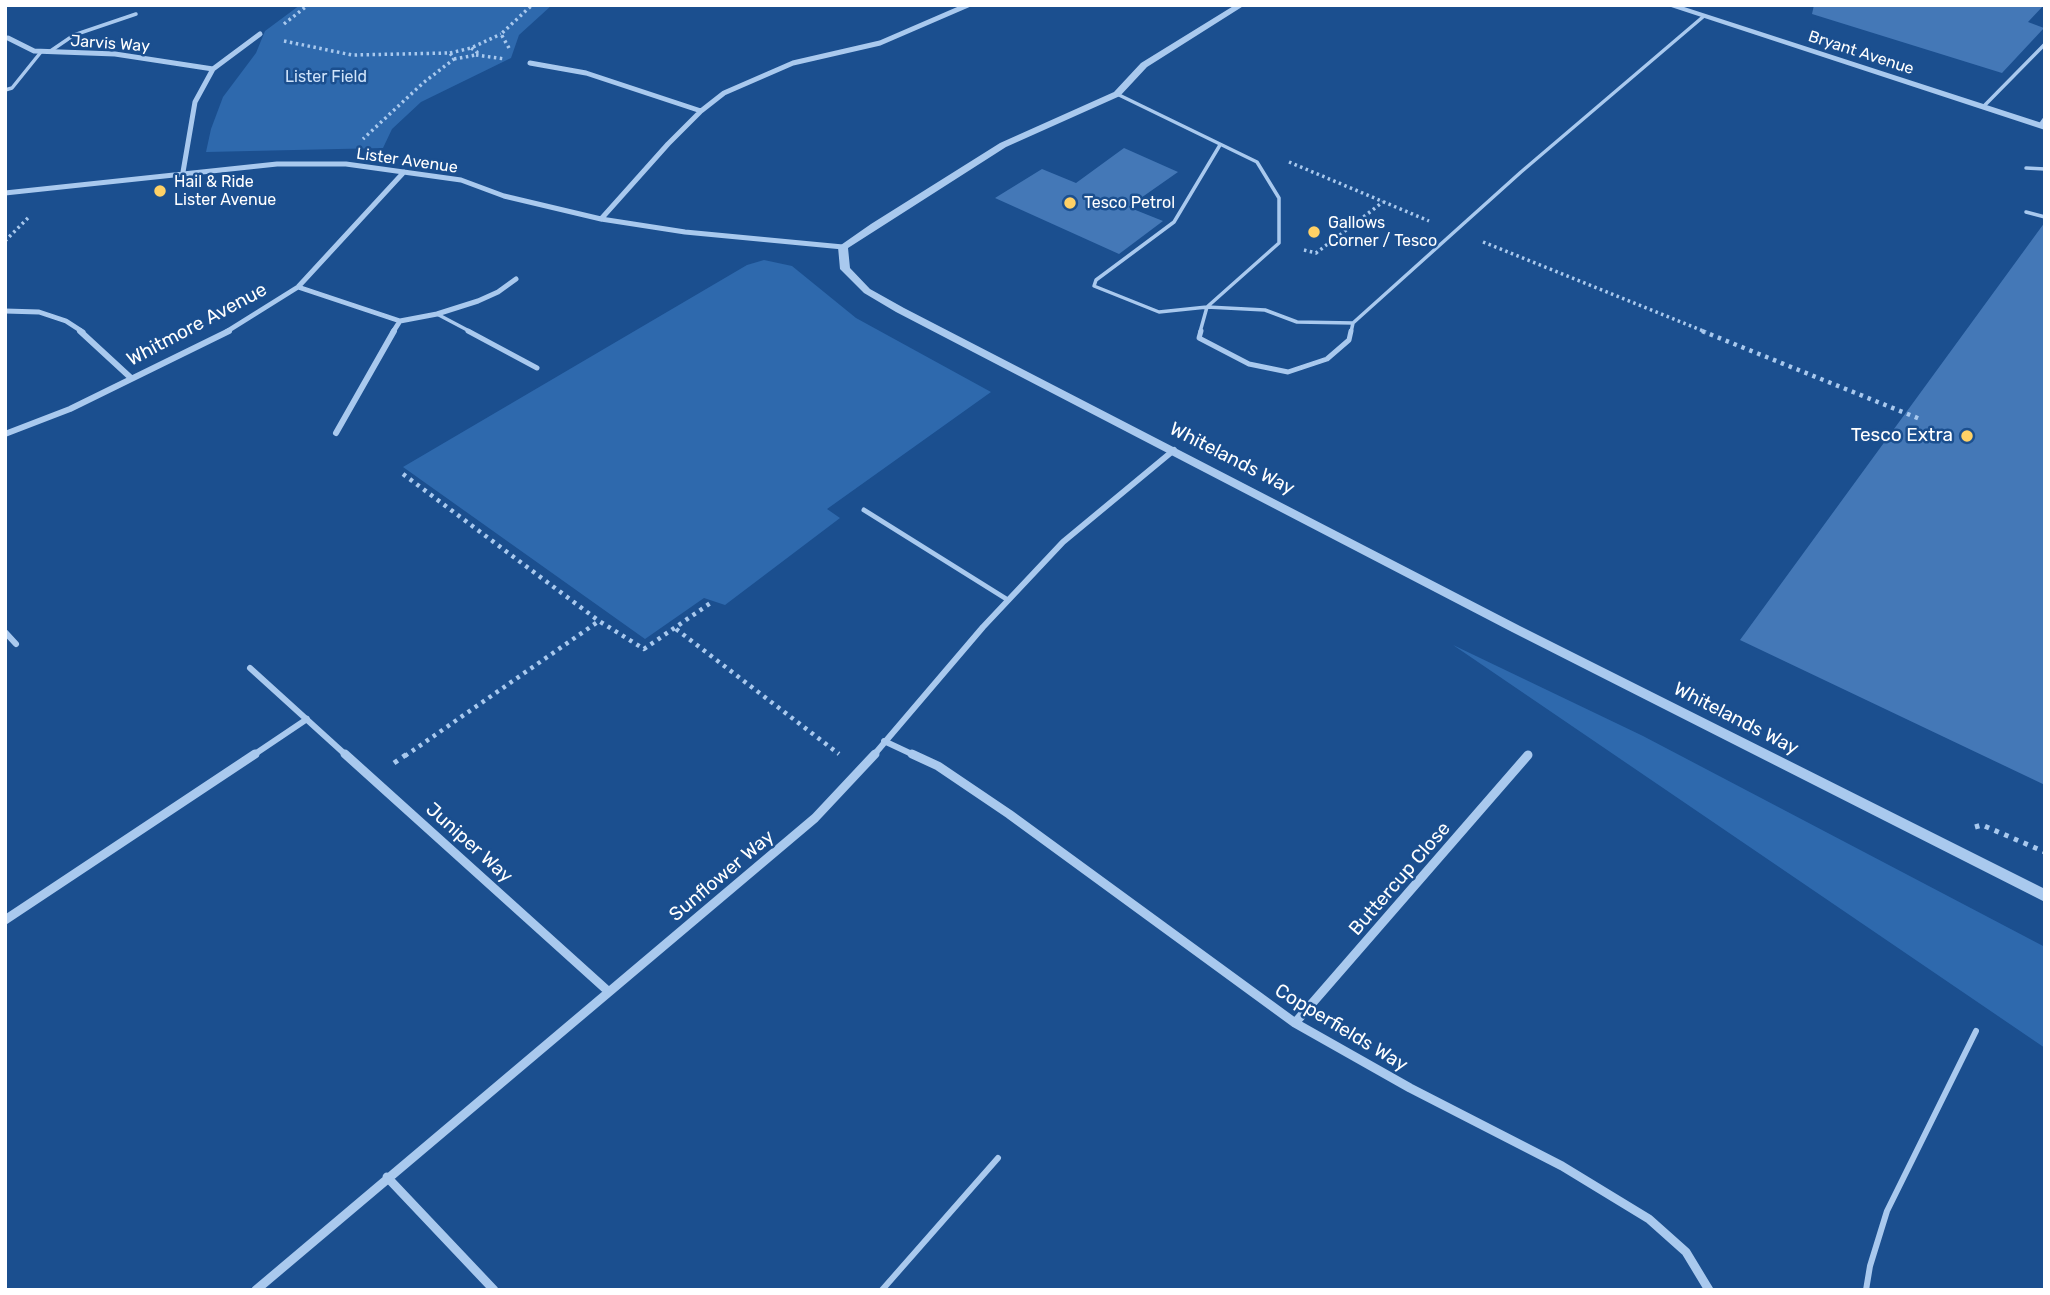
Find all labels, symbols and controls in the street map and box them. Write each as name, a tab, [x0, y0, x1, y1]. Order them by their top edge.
street label: Bryant Avenue	[1806, 27, 1916, 79]
street label: Jarvis Way	[70, 32, 150, 56]
park label: Lister Field	[285, 67, 367, 87]
street label: Lister Avenue	[355, 144, 459, 178]
place label: Hail & Ride Lister Avenue	[174, 172, 276, 210]
marker: Hail & Ride Lister Avenue	[152, 183, 168, 199]
place label: Tesco Petrol	[1084, 193, 1175, 213]
marker: Tesco Petrol	[1062, 195, 1078, 211]
place label: Gallows Corner / Tesco	[1328, 213, 1437, 251]
marker: Gallows Corner / Tesco	[1306, 224, 1322, 240]
street label: Whitmore Avenue	[123, 278, 271, 372]
street label: Whitelands Way	[1166, 418, 1298, 500]
place label: Tesco Extra	[1851, 425, 1953, 447]
marker: Tesco Extra	[1959, 428, 1975, 444]
street label: Whitelands Way	[1670, 678, 1802, 760]
street label: Juniper Way	[421, 798, 517, 888]
street label: Buttercup Close	[1344, 818, 1456, 940]
street label: Sunflower Way	[665, 826, 779, 926]
street label: Copperfields Way	[1270, 979, 1412, 1077]

